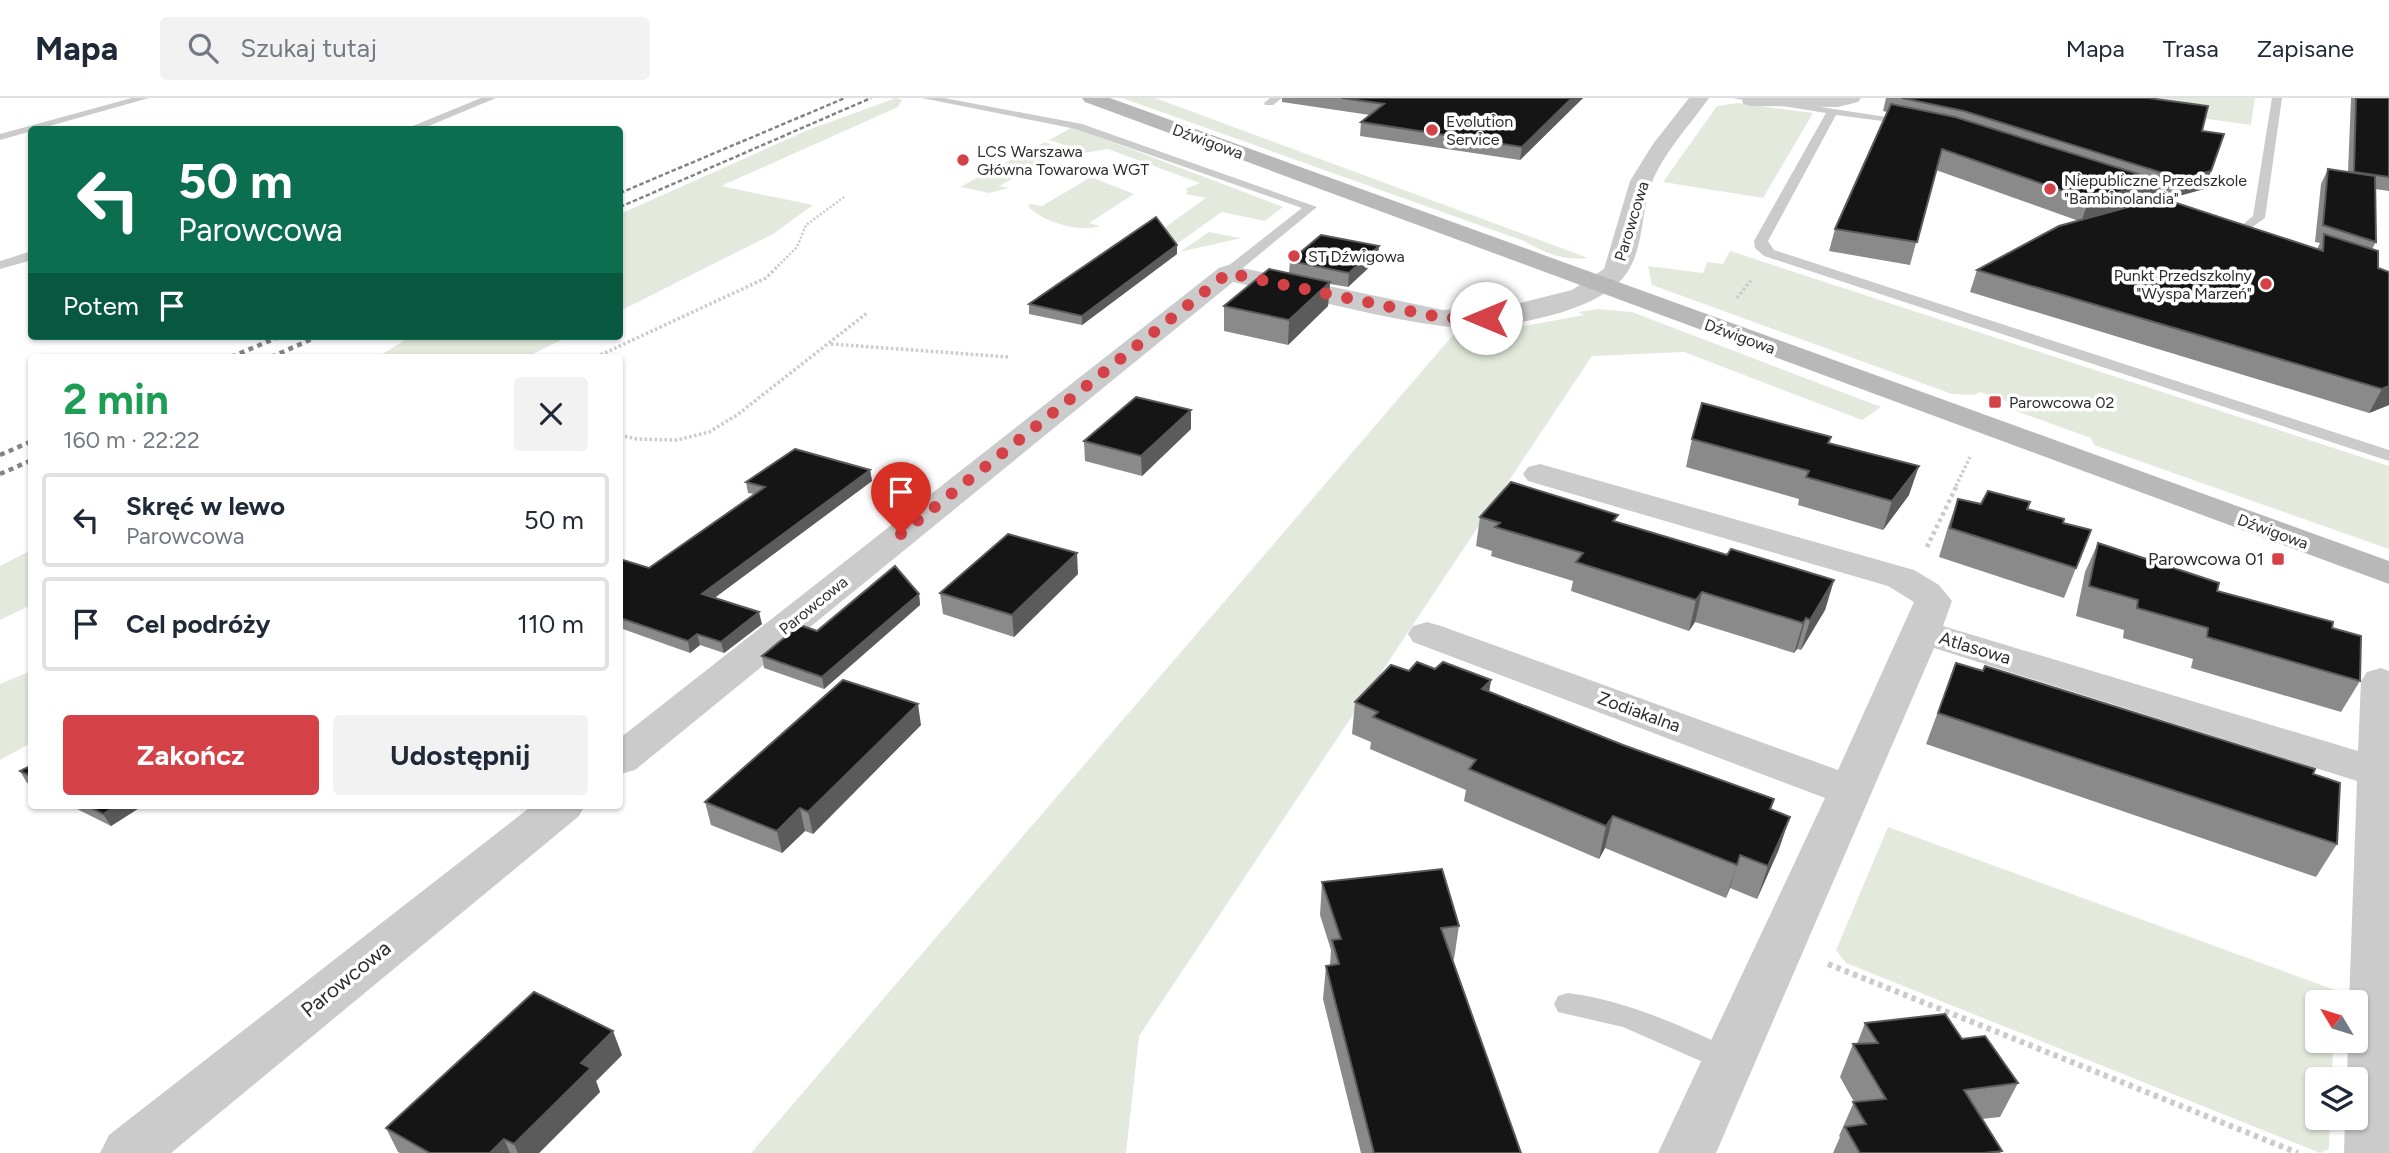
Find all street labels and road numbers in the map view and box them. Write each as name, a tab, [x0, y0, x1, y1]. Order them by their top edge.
street label: Dźwigowa	[1170, 120, 1246, 163]
street label: Parowcowa	[1610, 179, 1653, 263]
street label: Dźwigowa	[1702, 315, 1778, 358]
street label: Dźwigowa	[2235, 510, 2311, 553]
street label: Parowcowa	[775, 572, 851, 639]
street label: Atlasowa	[1936, 627, 2014, 669]
street label: Zodiakalna	[1594, 687, 1684, 737]
street label: Parowcowa	[296, 935, 396, 1022]

